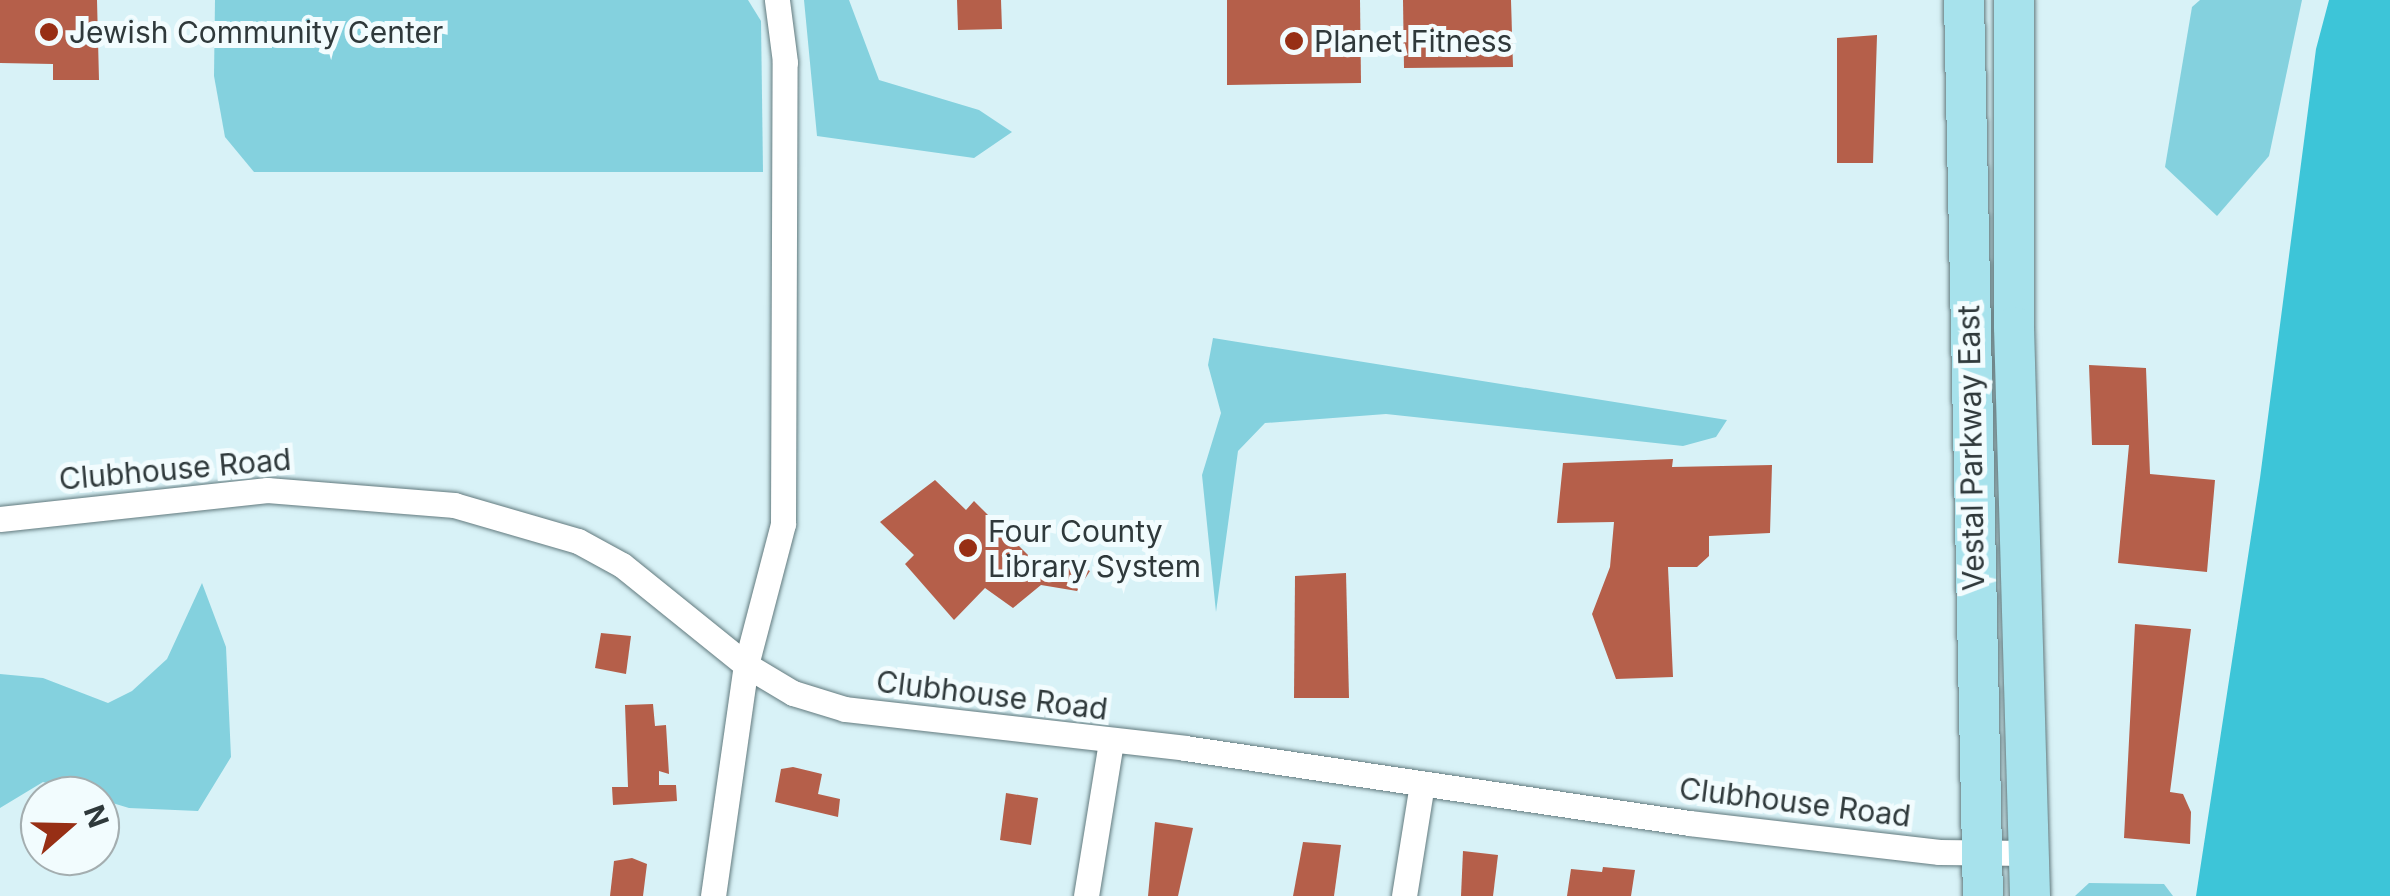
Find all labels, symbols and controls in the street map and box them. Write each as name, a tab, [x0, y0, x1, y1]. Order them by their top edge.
place label: Jewish Community Center	[69, 14, 443, 50]
marker: Jewish Community Center	[38, 21, 60, 43]
place label: Planet Fitness	[1314, 23, 1512, 59]
marker: Planet Fitness	[1283, 30, 1305, 52]
street label: Vestal Parkway East	[1951, 305, 1991, 591]
street label: Clubhouse Road	[57, 441, 293, 497]
place label: Four County Library System	[988, 513, 1201, 584]
marker: Four County Library System	[957, 537, 979, 559]
street label: Clubhouse Road	[874, 663, 1110, 727]
street label: Clubhouse Road	[1677, 770, 1913, 834]
north arrow	[20, 776, 120, 876]
text: N	[77, 801, 116, 832]

